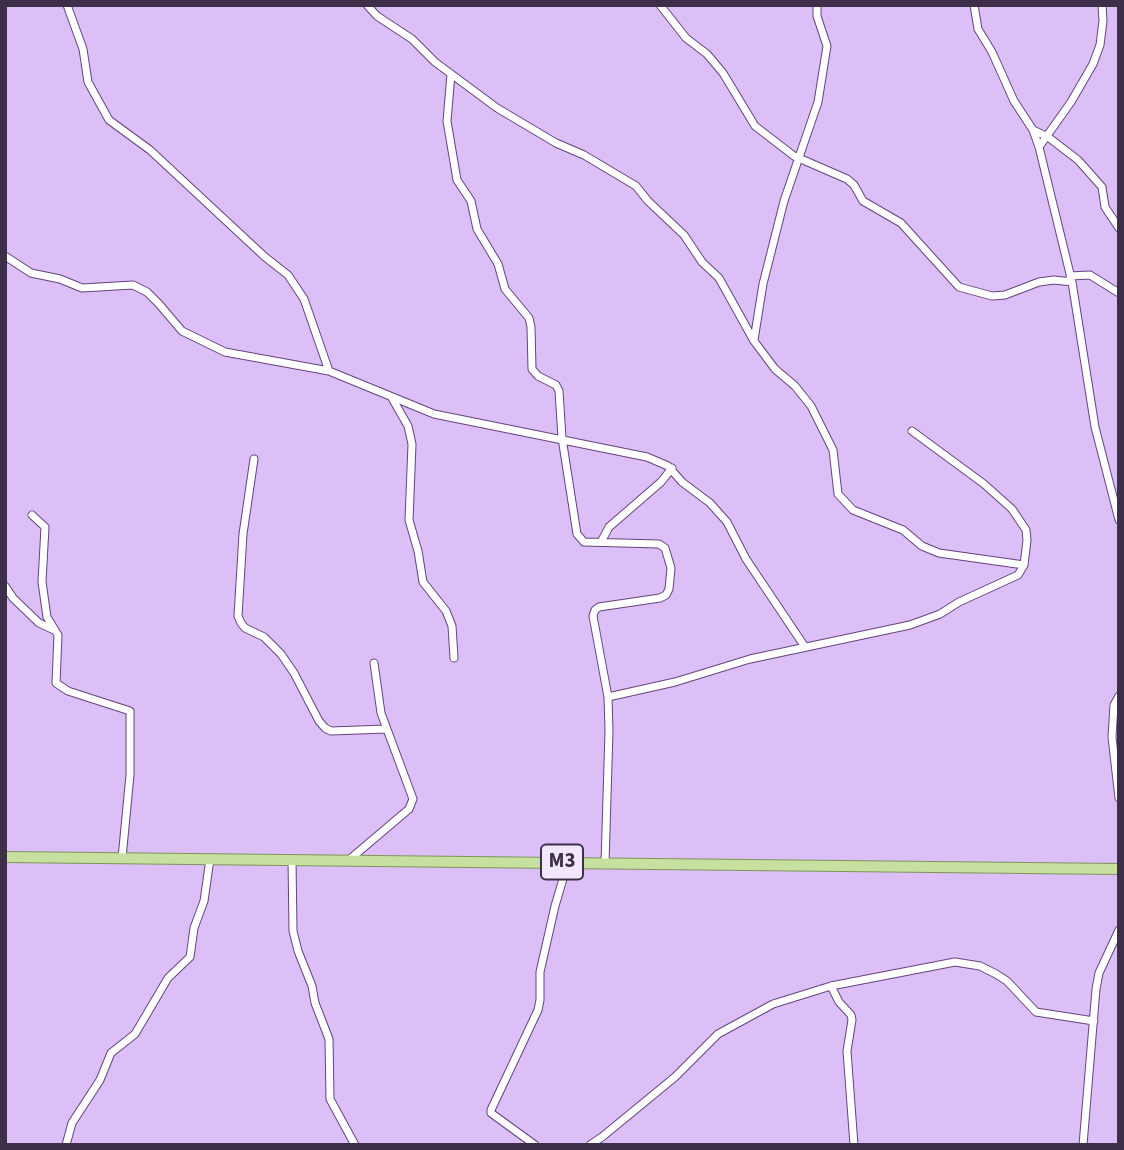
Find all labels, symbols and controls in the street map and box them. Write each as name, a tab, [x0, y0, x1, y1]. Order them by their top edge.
road number: M3	[541, 844, 583, 880]

